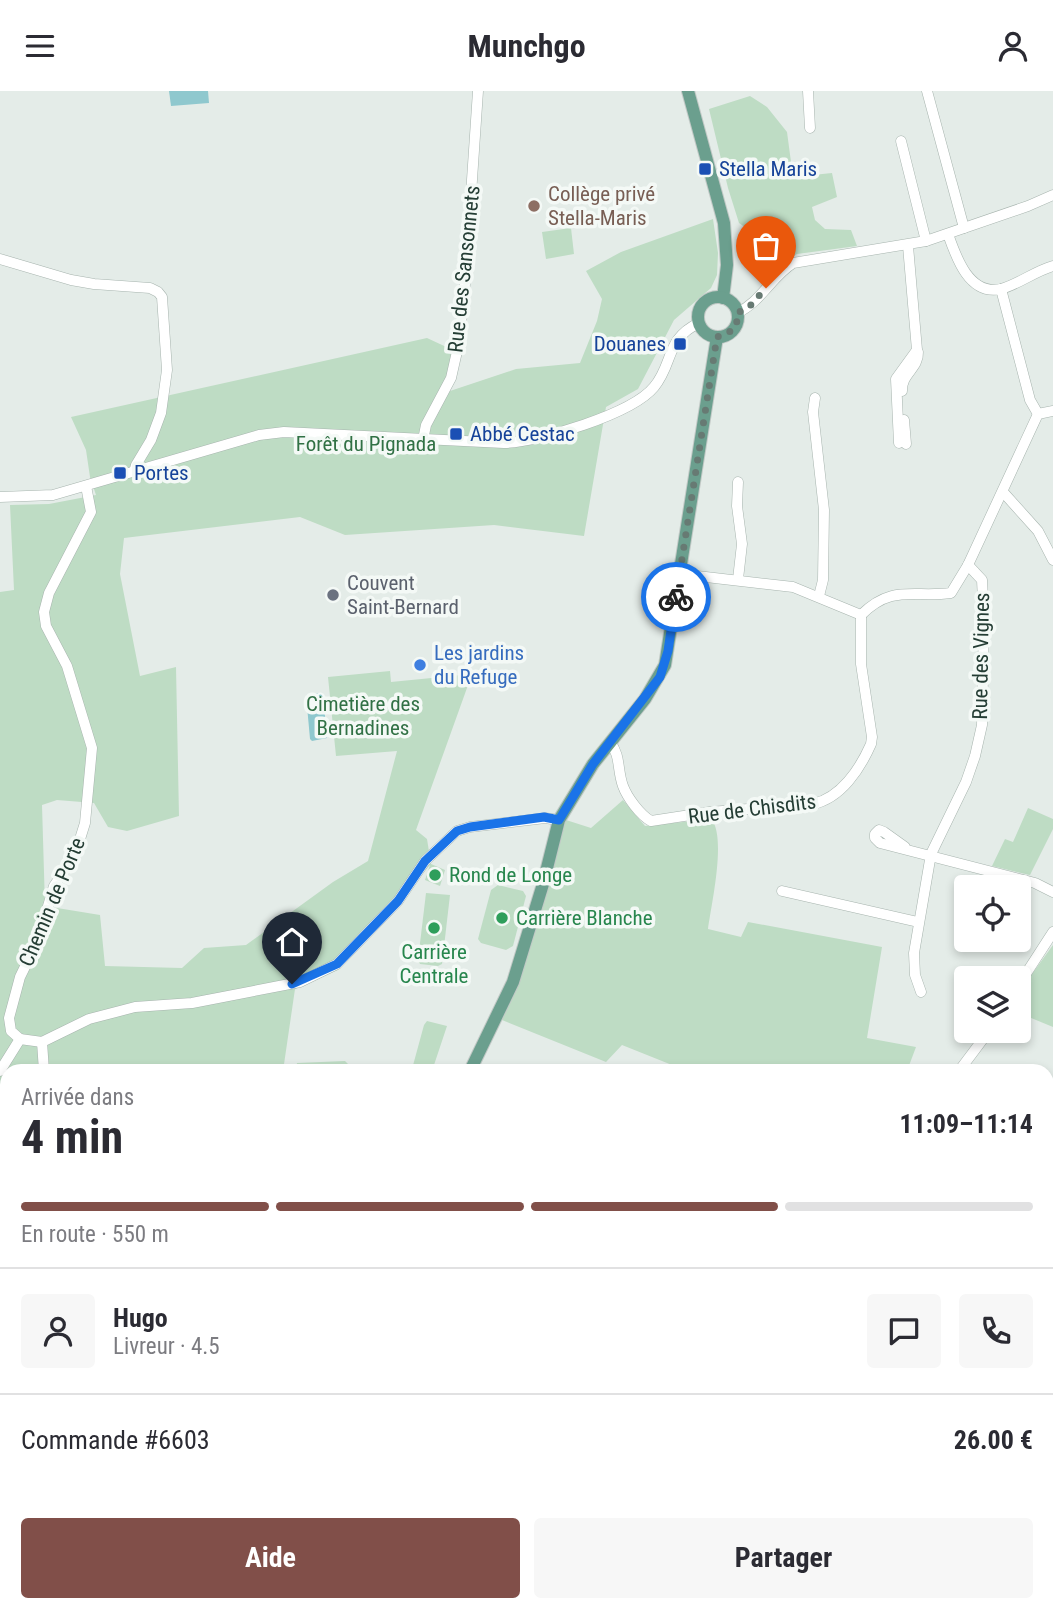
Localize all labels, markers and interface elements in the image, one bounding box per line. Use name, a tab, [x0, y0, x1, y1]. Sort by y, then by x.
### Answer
icon: menu	[21, 27, 59, 65]
text: Munchgo	[467, 27, 586, 65]
icon: person	[994, 27, 1032, 65]
place label: Stella Maris	[719, 157, 817, 181]
marker: Stella Maris	[697, 161, 713, 177]
place label: Collège privé Stella-Maris	[548, 182, 655, 230]
street label: Rue des Sansonnets	[443, 184, 485, 354]
marker: Collège privé Stella-Maris	[526, 198, 542, 214]
pin	[736, 216, 796, 288]
icon: bag	[747, 227, 785, 265]
place label: Douanes	[594, 332, 666, 356]
marker: Douanes	[672, 336, 688, 352]
place label: Abbé Cestac	[470, 422, 575, 446]
marker: Abbé Cestac	[448, 426, 464, 442]
park label: Forêt du Pignada	[296, 432, 436, 456]
place label: Portes	[134, 461, 189, 485]
marker: Portes	[112, 465, 128, 481]
courier	[641, 562, 711, 632]
place label: Couvent Saint-Bernard	[347, 571, 459, 619]
icon: bike	[657, 578, 695, 616]
marker: Couvent Saint-Bernard	[325, 587, 341, 603]
street label: Rue des Vignes	[968, 592, 994, 720]
place label: Les jardins du Refuge	[434, 641, 524, 689]
marker: Les jardins du Refuge	[412, 657, 428, 673]
park label: Cimetière des Bernadines	[306, 692, 420, 740]
street label: Rue de Chisdits	[687, 789, 817, 829]
street label: Chemin de Porte	[14, 834, 90, 970]
place label: Rond de Longe	[449, 863, 572, 887]
marker: Rond de Longe	[427, 867, 443, 883]
map controls	[954, 875, 1031, 1043]
button: locate	[954, 875, 1031, 952]
place label: Carrière Blanche	[516, 906, 653, 930]
marker: Carrière Blanche	[494, 910, 510, 926]
pin	[262, 912, 322, 984]
marker: Carrière Centrale	[426, 920, 442, 936]
icon: home	[273, 923, 311, 961]
place label: Carrière Centrale	[400, 940, 469, 988]
button: layers	[954, 966, 1031, 1043]
text: Arrivée dans	[21, 1084, 134, 1111]
text: 11:09–11:14	[899, 1109, 1033, 1139]
text: 4 min	[21, 1110, 123, 1164]
text: En route · 550 m	[21, 1221, 169, 1248]
button: person	[21, 1294, 95, 1368]
button: chat	[867, 1294, 941, 1368]
button: phone	[959, 1294, 1033, 1368]
text: Hugo	[113, 1303, 168, 1333]
text: Livreur · 4.5	[113, 1333, 220, 1360]
text: Commande #6603	[21, 1425, 210, 1455]
text: 26.00 €	[954, 1425, 1033, 1455]
button: Aide	[21, 1518, 520, 1598]
button: Partager	[534, 1518, 1033, 1598]

